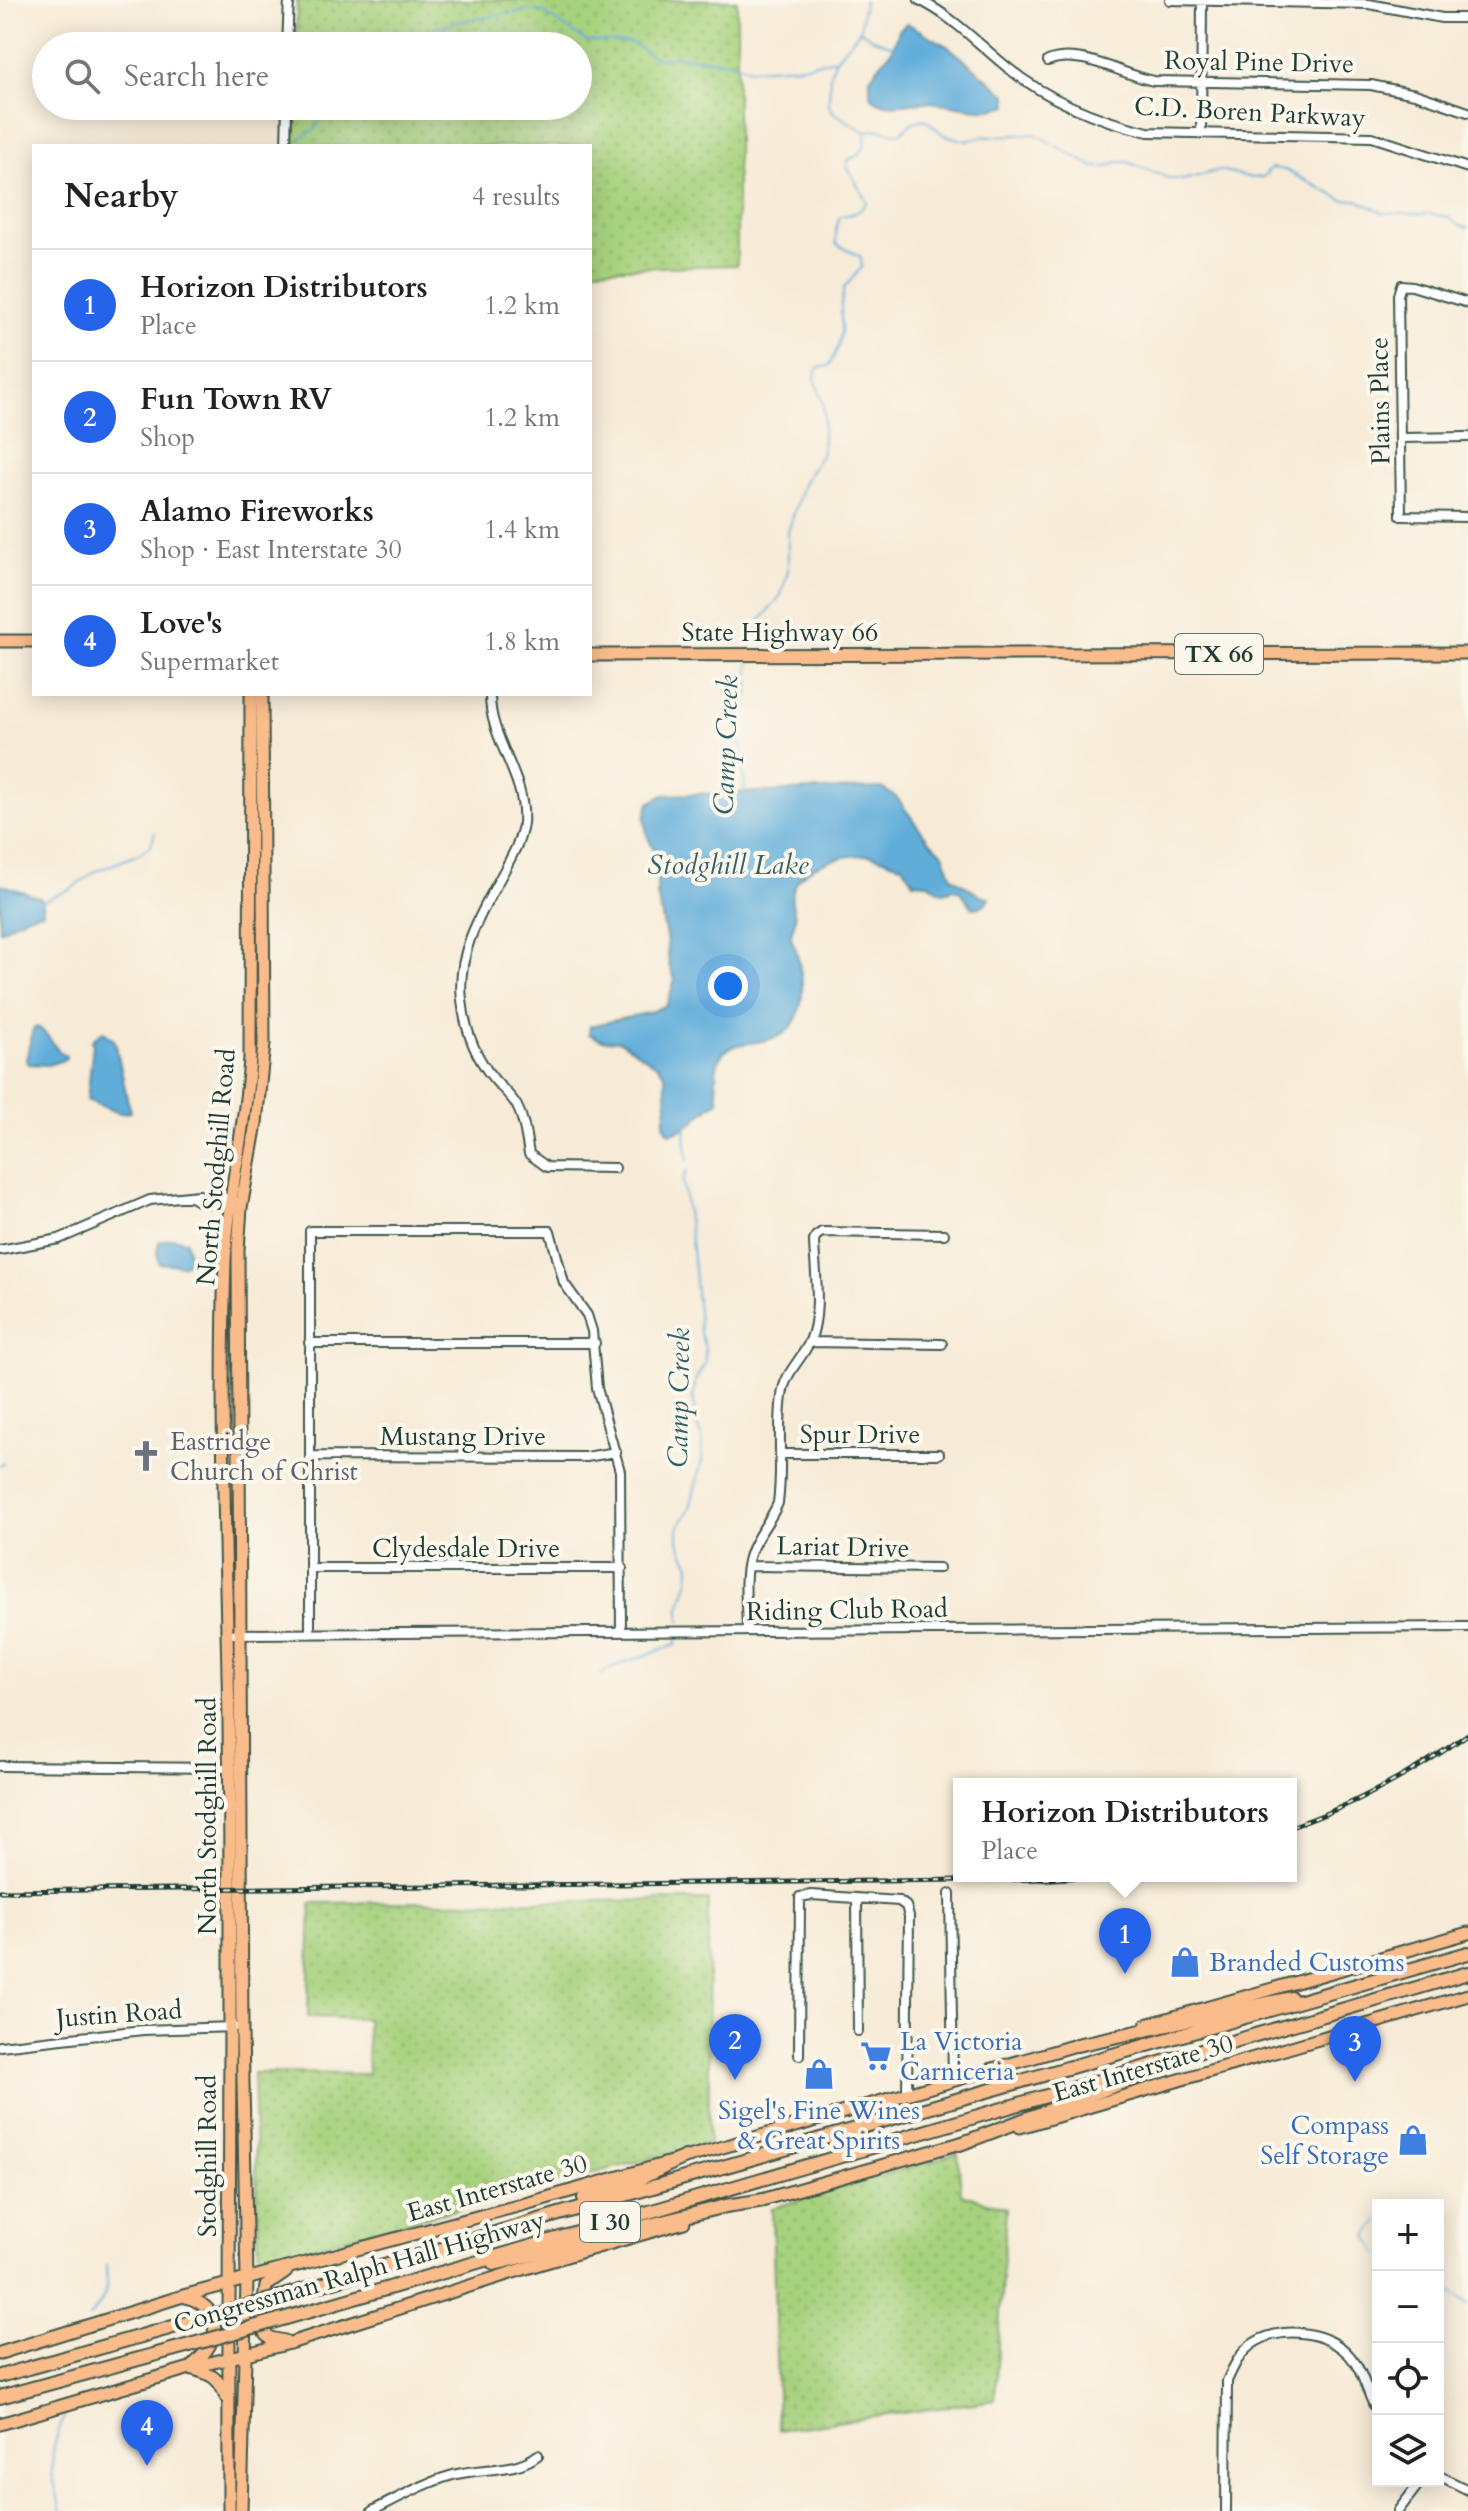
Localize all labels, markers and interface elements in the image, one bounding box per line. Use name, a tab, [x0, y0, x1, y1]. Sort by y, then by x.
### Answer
search box	[32, 32, 592, 120]
street label: Royal Pine Drive	[1164, 43, 1354, 81]
icon: search	[60, 54, 104, 98]
text: Search here	[124, 56, 269, 97]
street label: C.D. Boren Parkway	[1133, 88, 1367, 136]
text: Nearby	[64, 173, 179, 219]
text: 4 results	[472, 179, 560, 214]
text: Horizon Distributors	[140, 267, 428, 308]
text: 1	[83, 288, 97, 323]
text: 1.2 km	[484, 288, 560, 323]
text: Place	[140, 308, 197, 343]
street label: Plains Place	[1361, 337, 1399, 465]
text: Fun Town RV	[140, 379, 332, 420]
text: 2	[83, 400, 97, 435]
text: 1.2 km	[484, 400, 560, 435]
text: Shop	[140, 420, 195, 455]
text: Alamo Fireworks	[140, 491, 374, 532]
text: 3	[83, 512, 97, 547]
text: 1.4 km	[484, 512, 560, 547]
text: Shop · East Interstate 30	[140, 532, 402, 567]
text: Love's	[140, 603, 222, 644]
street label: State Highway 66	[682, 615, 878, 650]
text: 4	[83, 624, 97, 659]
text: 1.8 km	[484, 624, 560, 659]
road number: TX 66	[1175, 634, 1263, 674]
text: Supermarket	[140, 644, 279, 679]
water label: Camp Creek	[705, 674, 747, 816]
water label: Stodghill Lake	[647, 846, 809, 884]
your location	[708, 966, 748, 1006]
street label: North Stodghill Road	[188, 1047, 244, 1287]
water label: Camp Creek	[659, 1328, 699, 1468]
street label: Spur Drive	[800, 1417, 920, 1452]
street label: Mustang Drive	[380, 1419, 546, 1454]
place label: Eastridge Church of Christ	[170, 1424, 358, 1489]
church icon: Eastridge Church of Christ	[129, 1439, 163, 1473]
street label: Lariat Drive	[776, 1528, 910, 1566]
street label: Clydesdale Drive	[372, 1531, 560, 1566]
street label: Riding Club Road	[746, 1591, 948, 1629]
street label: North Stodghill Road	[190, 1697, 225, 1935]
popup	[953, 1778, 1297, 1882]
text: Horizon Distributors	[981, 1792, 1269, 1833]
text: Place	[981, 1833, 1038, 1868]
pin: 1	[1099, 1908, 1151, 1974]
shop icon: Branded Customs	[1168, 1945, 1202, 1979]
place label: Branded Customs	[1209, 1945, 1404, 1980]
street label: Justin Road	[51, 1992, 183, 2036]
pin: 2	[709, 2014, 761, 2080]
pin: 3	[1329, 2016, 1381, 2082]
place label: La Victoria Carniceria	[900, 2024, 1023, 2089]
street label: East Interstate 30	[1049, 2026, 1237, 2110]
supermarket icon: La Victoria Carniceria	[859, 2039, 893, 2073]
shop icon: Sigel's Fine Wines & Great Spirits	[802, 2057, 836, 2091]
street label: Stodghill Road	[190, 2075, 225, 2237]
place label: Sigel's Fine Wines & Great Spirits	[718, 2093, 920, 2158]
place label: Compass Self Storage	[1260, 2108, 1389, 2173]
shop icon: Compass Self Storage	[1396, 2123, 1430, 2157]
street label: East Interstate 30	[403, 2146, 591, 2230]
map controls	[1372, 2199, 1444, 2487]
button: +	[1372, 2199, 1444, 2271]
street label: Congressman Ralph Hall Highway	[169, 2202, 549, 2342]
road number: I 30	[580, 2202, 640, 2242]
button: −	[1372, 2271, 1444, 2343]
button: locate	[1372, 2343, 1444, 2415]
pin: 4	[121, 2400, 173, 2466]
button: layers	[1372, 2415, 1444, 2487]

